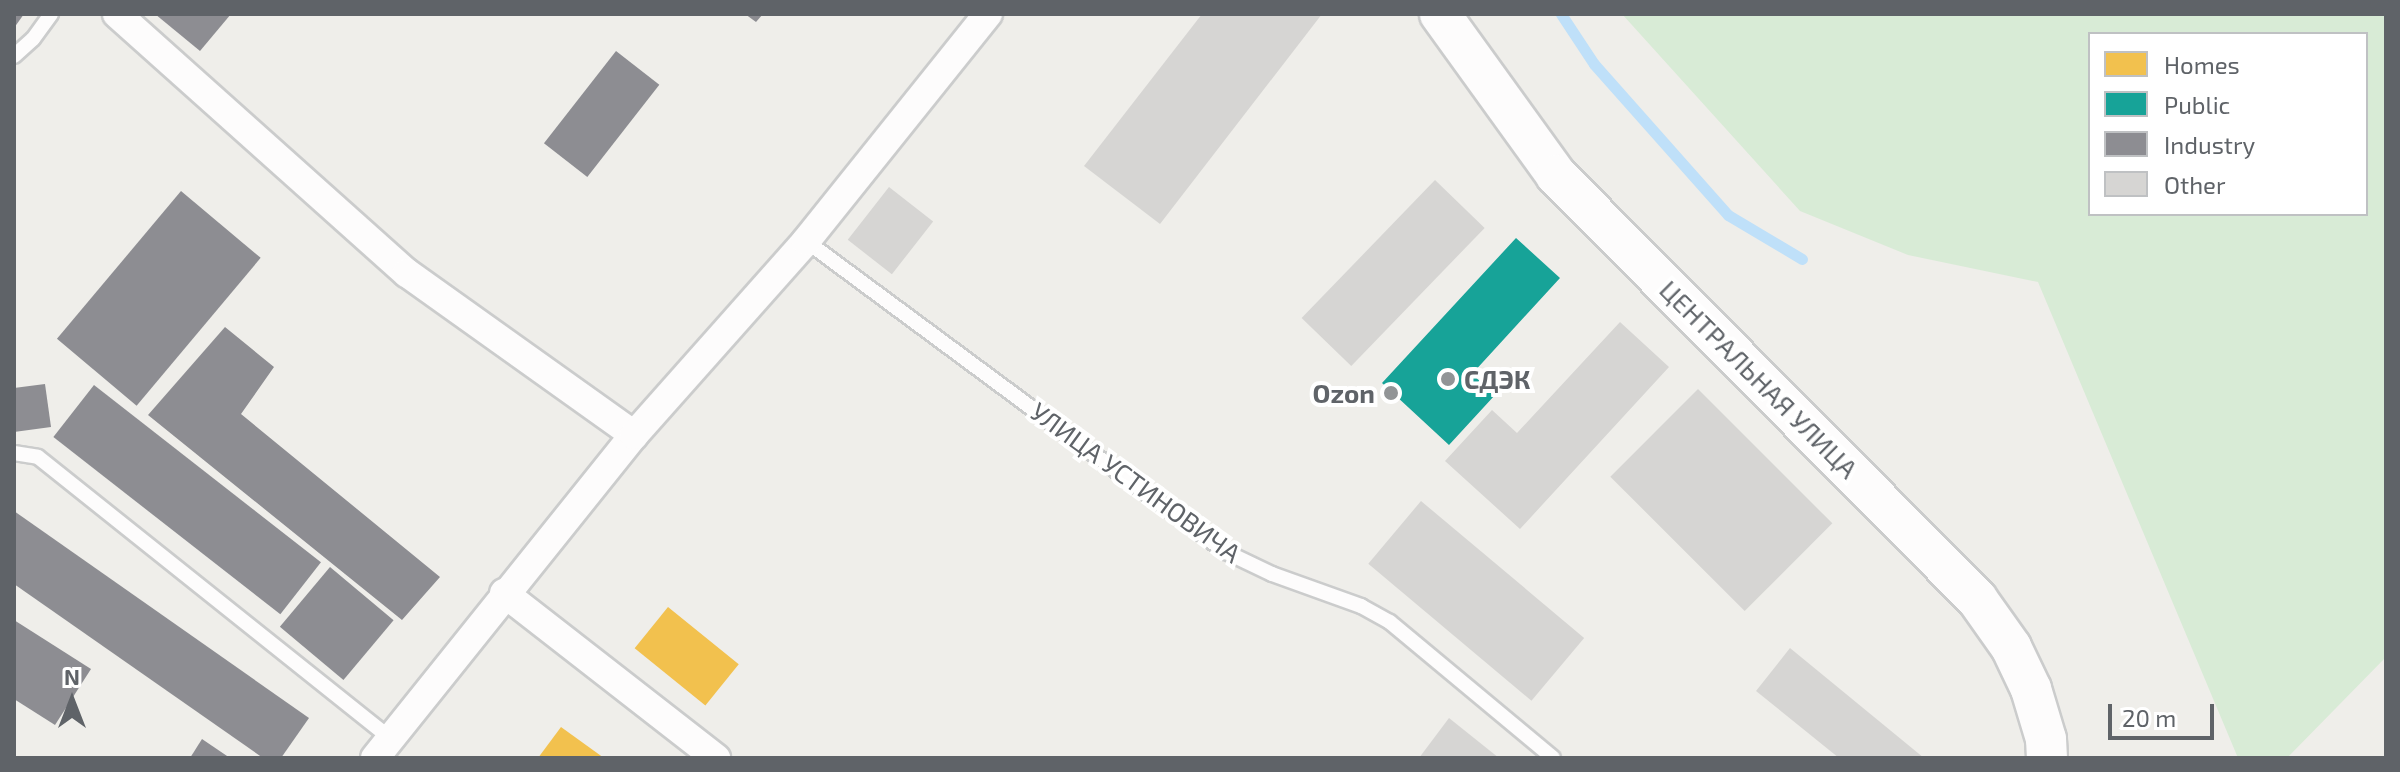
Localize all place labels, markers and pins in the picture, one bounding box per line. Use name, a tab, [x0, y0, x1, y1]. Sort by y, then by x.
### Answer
place label: СДЭК	[1464, 363, 1531, 395]
marker: СДЭК	[1439, 370, 1457, 388]
place label: Ozon	[1313, 377, 1375, 409]
marker: Ozon	[1382, 384, 1400, 402]

